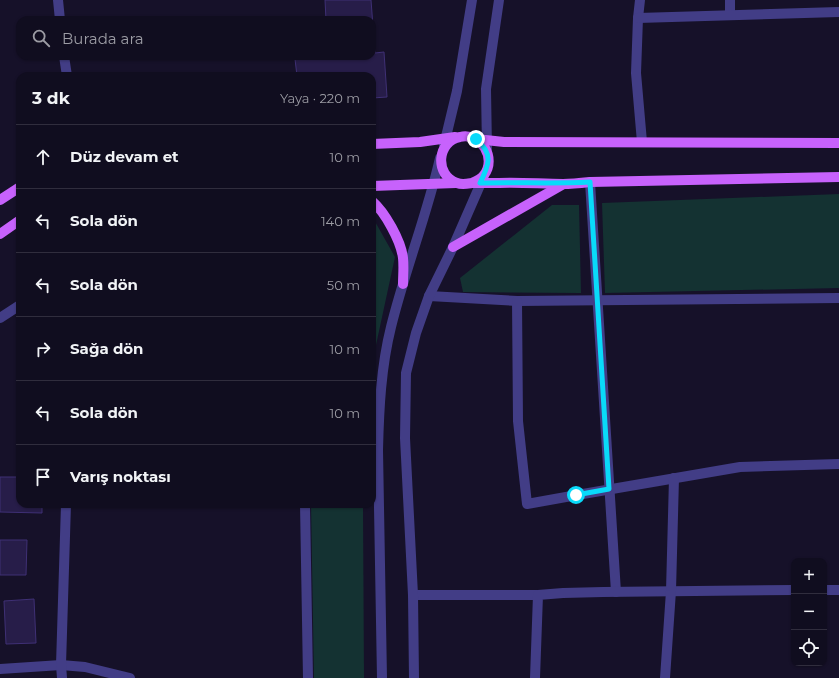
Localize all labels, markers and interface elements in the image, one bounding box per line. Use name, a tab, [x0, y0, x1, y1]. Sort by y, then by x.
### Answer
search box	[16, 16, 376, 60]
icon: search	[30, 27, 52, 49]
text: Burada ara	[62, 29, 144, 48]
text: 3 dk	[32, 88, 70, 108]
text: Yaya · 220 m	[280, 90, 360, 106]
route end	[467, 130, 485, 148]
icon: ahead	[32, 146, 54, 168]
text: Düz devam et	[70, 147, 179, 166]
text: 10 m	[330, 149, 360, 165]
icon: left	[32, 210, 54, 232]
text: Sola dön	[70, 211, 138, 230]
text: 140 m	[321, 213, 360, 229]
icon: left	[32, 274, 54, 296]
text: Sola dön	[70, 275, 138, 294]
text: 50 m	[327, 277, 360, 293]
icon: right	[32, 338, 54, 360]
text: Sağa dön	[70, 339, 143, 358]
text: 10 m	[330, 341, 360, 357]
icon: left	[32, 402, 54, 424]
text: Sola dön	[70, 403, 138, 422]
text: 10 m	[330, 405, 360, 421]
icon: arrive	[32, 466, 54, 488]
text: Varış noktası	[70, 467, 171, 486]
route start	[567, 486, 585, 504]
map controls	[791, 558, 827, 666]
button: +	[791, 558, 827, 594]
button: −	[791, 594, 827, 630]
button: locate	[791, 630, 827, 666]

